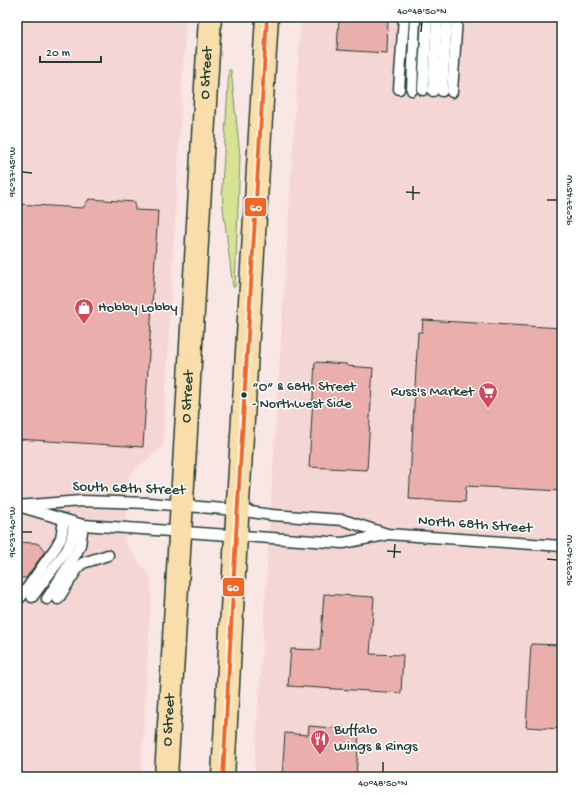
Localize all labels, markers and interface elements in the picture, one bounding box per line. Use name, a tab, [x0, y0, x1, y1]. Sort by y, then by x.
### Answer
text: 40°48'50"N	[397, 6, 447, 18]
scale bar	[40, 38, 101, 64]
street label: O Street	[196, 45, 217, 100]
text: 20 m	[46, 47, 71, 61]
text: 96°37'45"W	[7, 146, 19, 198]
text: 96°37'45"W	[564, 174, 576, 226]
line badge: 60	[244, 197, 267, 217]
text: 60	[250, 203, 263, 215]
shop icon: Hobby Lobby	[73, 297, 95, 325]
place label: Hobby Lobby	[98, 299, 178, 317]
street label: O Street	[178, 368, 199, 423]
place label: “O” & 68th Street - Northwest Side	[252, 379, 357, 413]
supermarket icon: Russ's Market	[477, 381, 499, 409]
place label: Russ's Market	[391, 383, 476, 401]
marker: “O” & 68th Street - Northwest Side	[239, 390, 249, 400]
street label: South 68th Street	[72, 478, 188, 500]
text: 96°37'40"W	[7, 506, 19, 558]
street label: North 68th Street	[417, 512, 534, 538]
text: 96°37'40"W	[564, 534, 576, 586]
line badge: 60	[222, 577, 245, 597]
text: 60	[227, 583, 240, 595]
street label: O Street	[159, 691, 180, 747]
place label: Buffalo Wings & Rings	[333, 721, 418, 756]
restaurant icon: Buffalo Wings & Rings	[309, 728, 331, 756]
text: 40°48'50"N	[358, 778, 408, 790]

